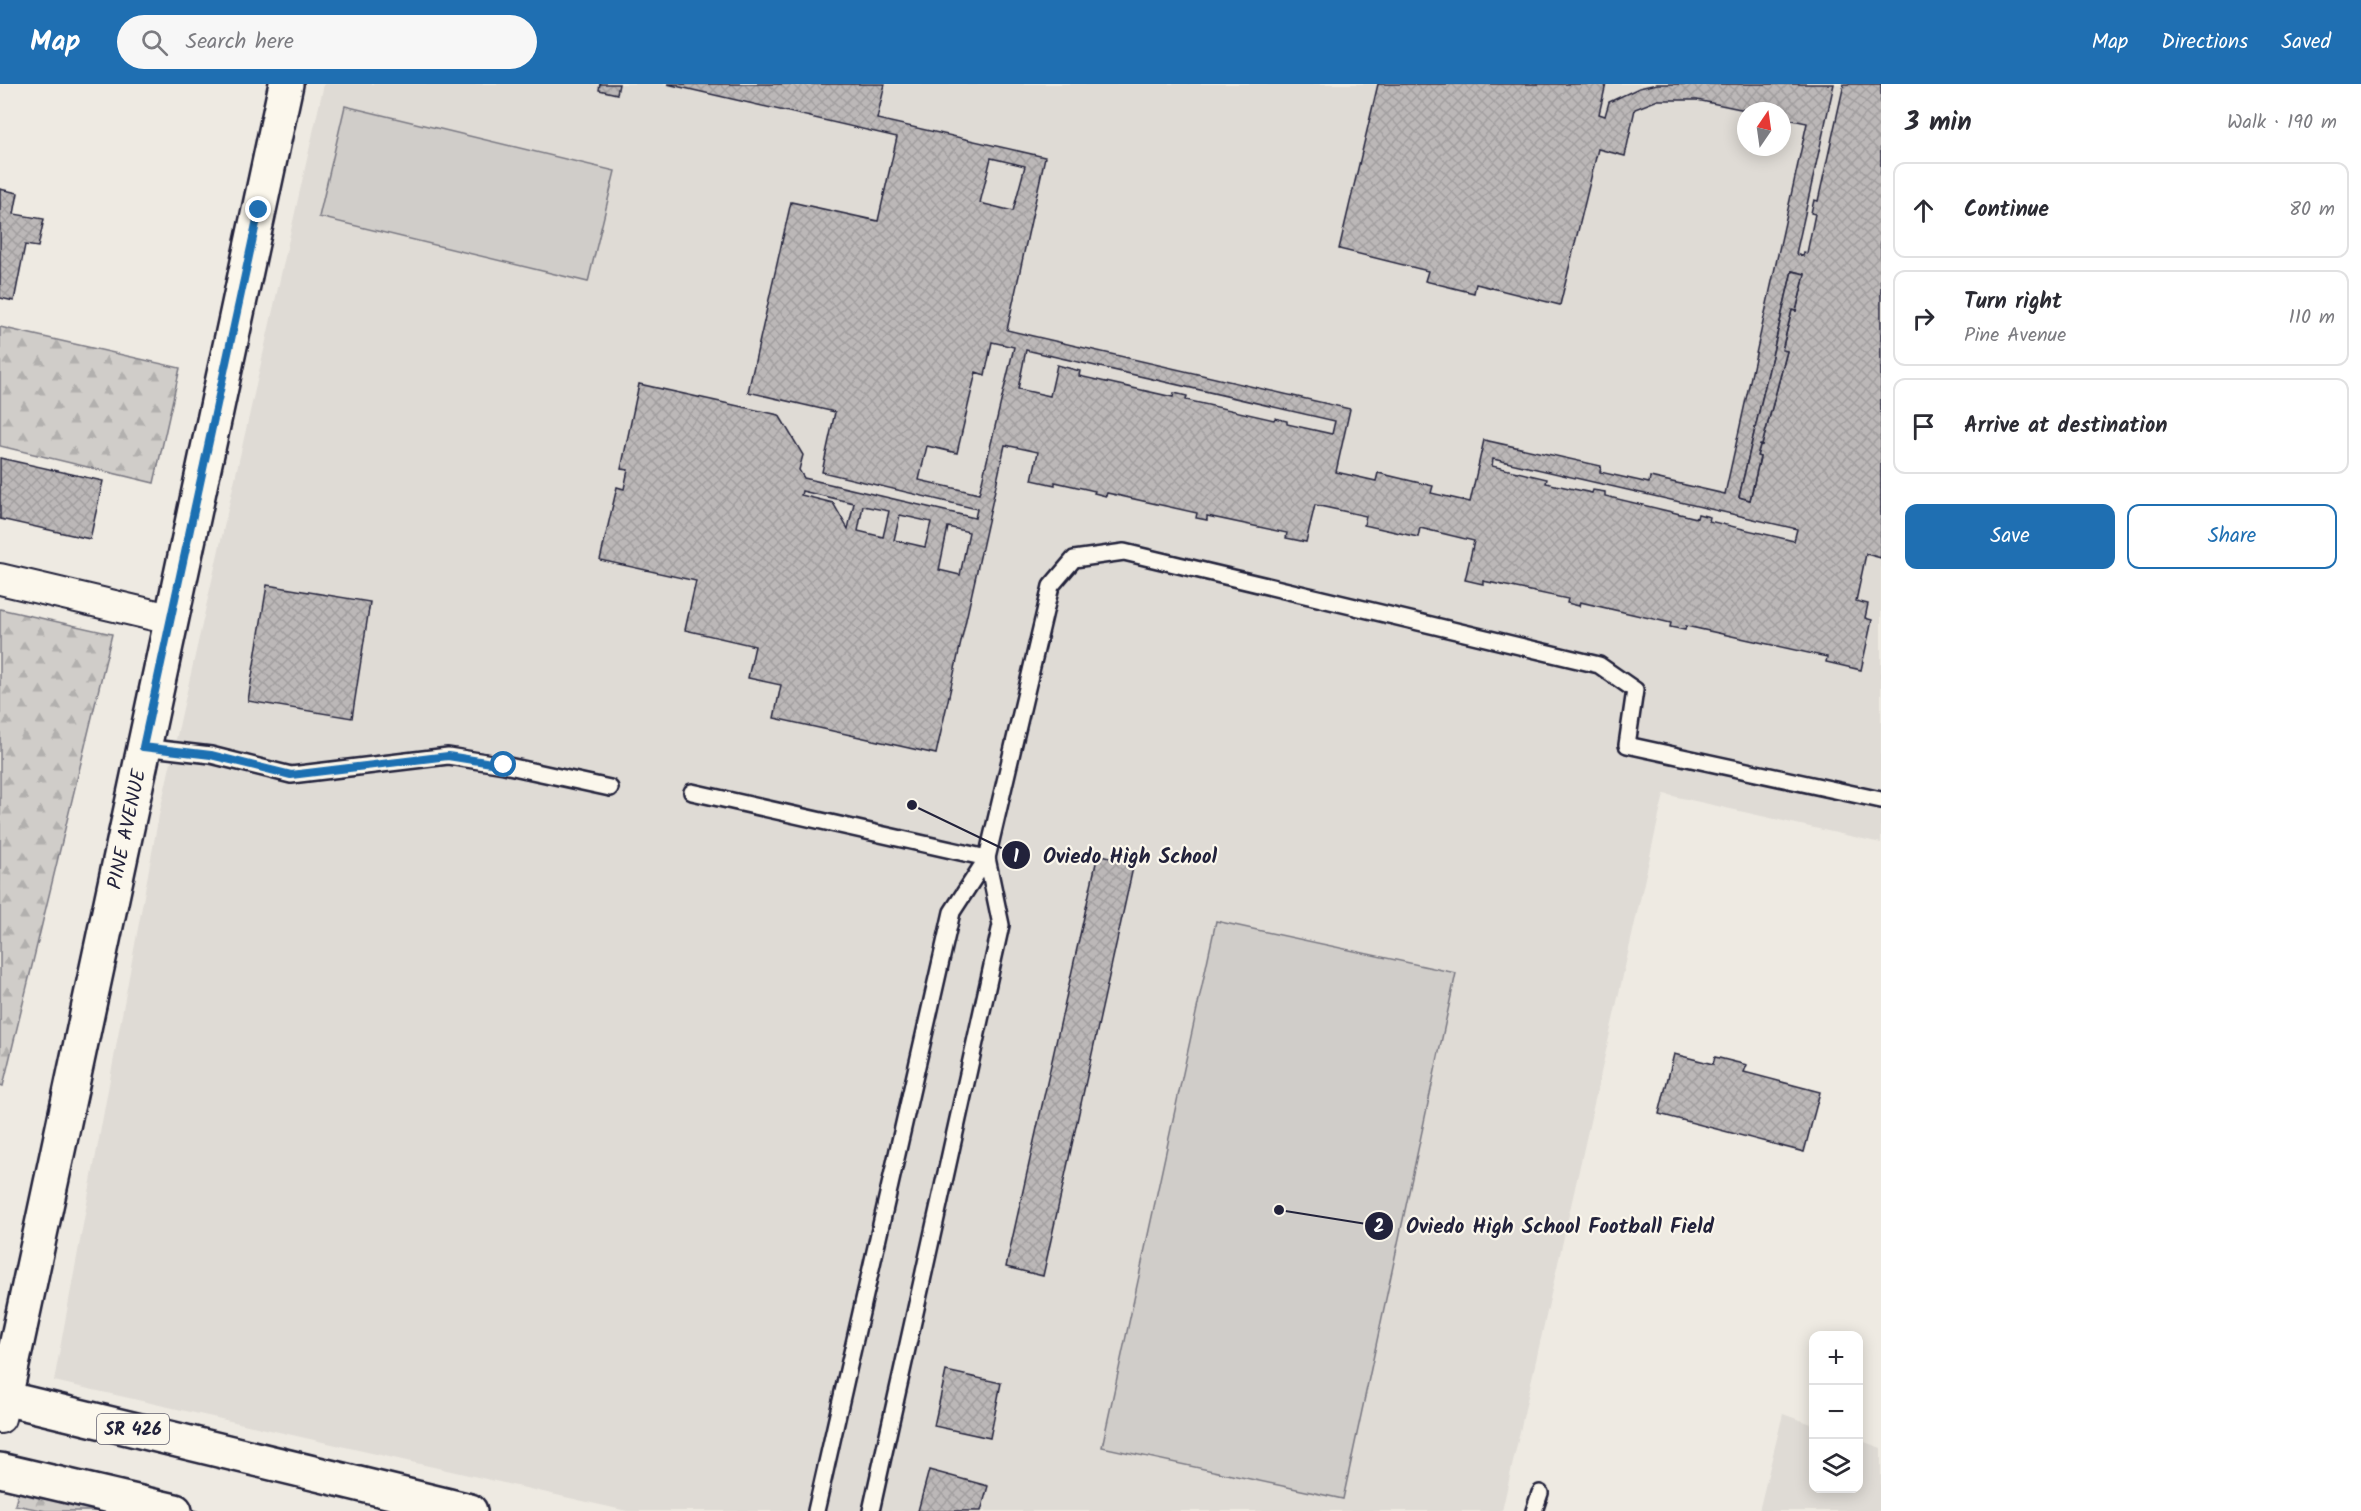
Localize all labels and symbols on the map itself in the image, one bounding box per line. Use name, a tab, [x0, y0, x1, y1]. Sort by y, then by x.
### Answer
north arrow	[1737, 102, 1791, 156]
route end	[245, 196, 271, 222]
route start	[490, 751, 516, 777]
street label: PINE AVENUE	[100, 765, 157, 892]
callout: Oviedo High School	[1001, 836, 1229, 875]
text: Oviedo High School	[1043, 841, 1217, 874]
text: 1	[1013, 843, 1019, 872]
callout: Oviedo High School Football Field	[1364, 1206, 1726, 1245]
text: Oviedo High School Football Field	[1406, 1211, 1715, 1244]
text: 2	[1374, 1213, 1384, 1242]
road number: SR 426	[97, 1414, 169, 1444]

